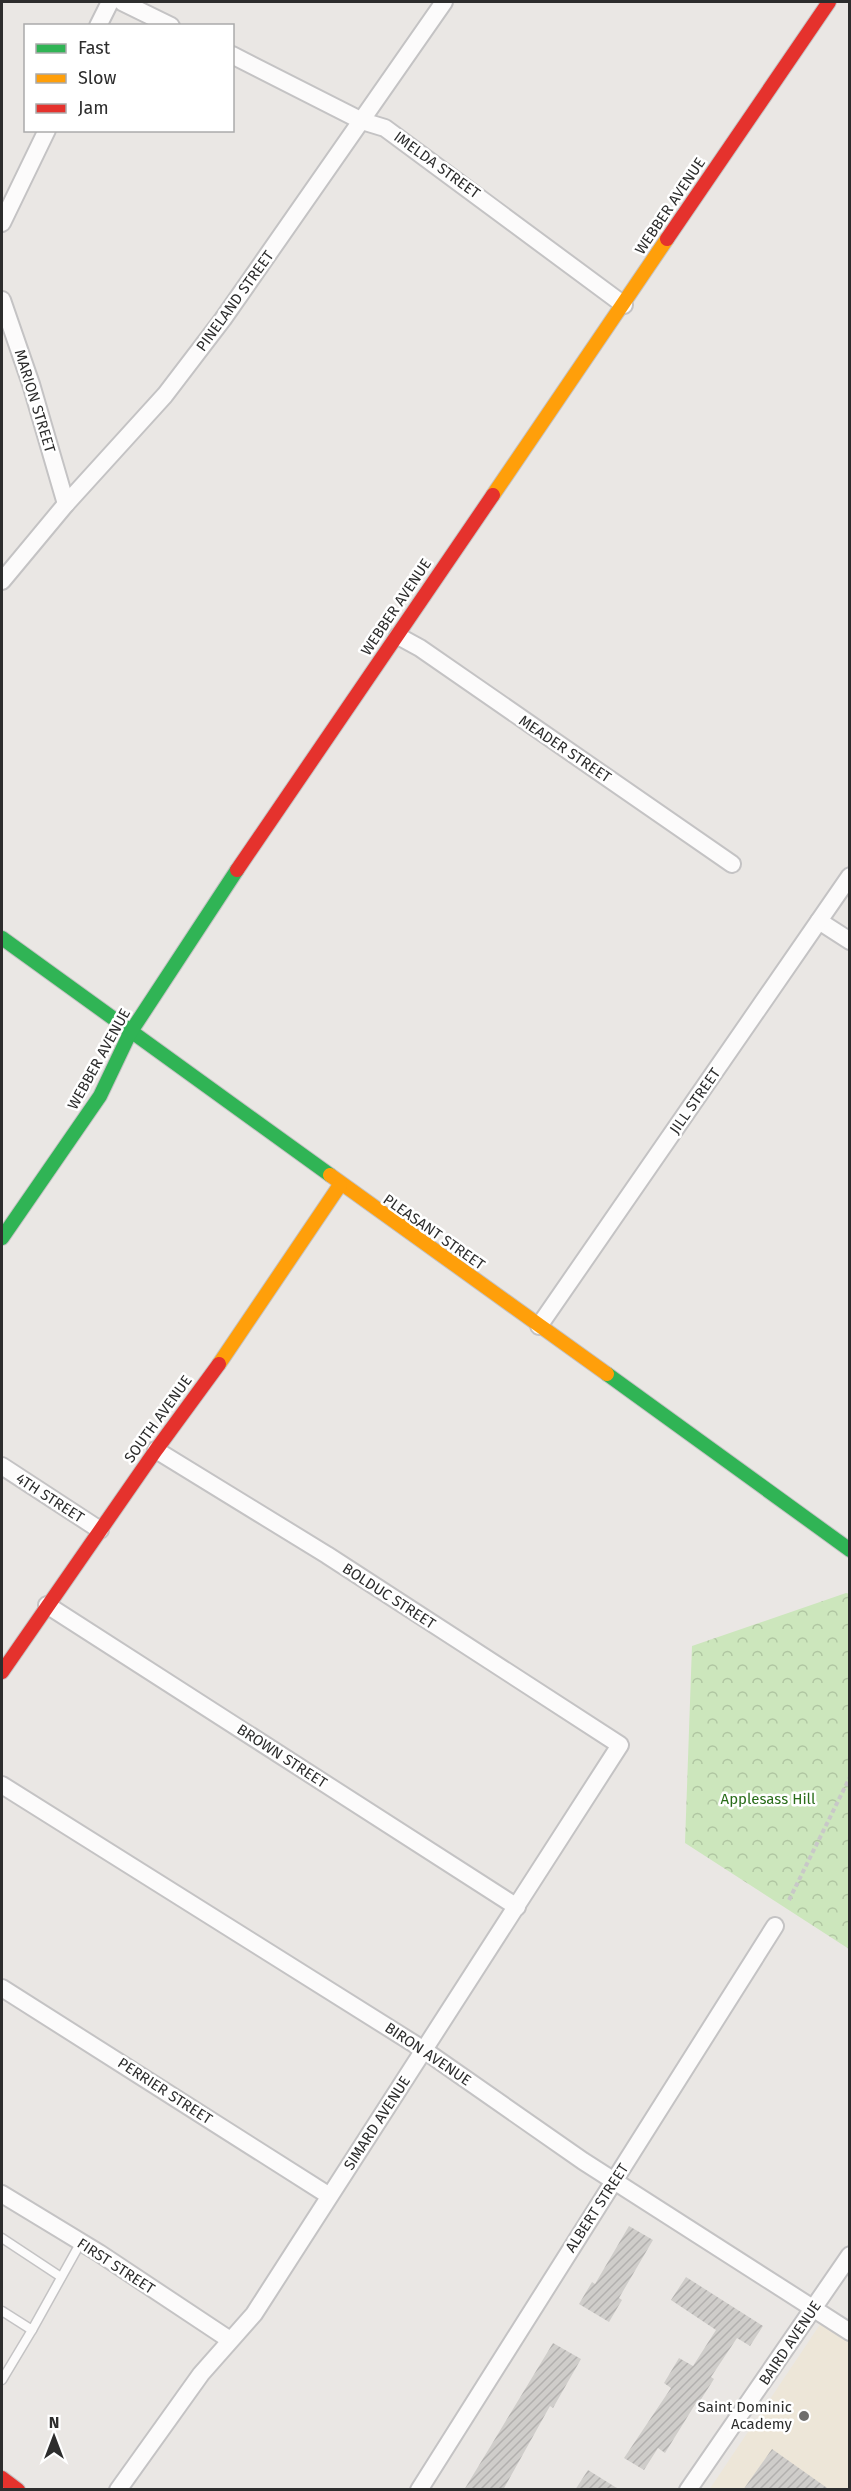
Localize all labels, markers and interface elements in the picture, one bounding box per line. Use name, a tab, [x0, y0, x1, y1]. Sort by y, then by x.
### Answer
legend	[24, 24, 234, 132]
text: Fast	[78, 37, 111, 59]
text: Slow	[78, 67, 117, 89]
text: Jam	[78, 97, 109, 119]
street label: IMELDA STREET	[390, 128, 484, 202]
street label: WEBBER AVENUE	[631, 154, 709, 258]
street label: PINELAND STREET	[192, 247, 278, 355]
street label: MARION STREET	[11, 347, 59, 455]
street label: WEBBER AVENUE	[357, 555, 435, 659]
street label: MEADER STREET	[515, 711, 615, 787]
street label: WEBBER AVENUE	[64, 1005, 134, 1113]
street label: JILL STREET	[666, 1064, 724, 1137]
street label: PLEASANT STREET	[380, 1190, 488, 1274]
street label: SOUTH AVENUE	[120, 1372, 196, 1466]
street label: 4TH STREET	[13, 1469, 88, 1527]
street label: BOLDUC STREET	[339, 1559, 439, 1633]
street label: BROWN STREET	[234, 1720, 331, 1792]
park label: Applesass Hill	[721, 1790, 816, 1808]
street label: BIRON AVENUE	[381, 2019, 475, 2089]
street label: PERRIER STREET	[114, 2054, 216, 2128]
street label: SIMARD AVENUE	[340, 2073, 414, 2173]
street label: ALBERT STREET	[562, 2160, 633, 2256]
street label: FIRST STREET	[74, 2234, 158, 2298]
street label: BAIRD AVENUE	[755, 2297, 825, 2389]
place label: Saint Dominic Academy	[698, 2398, 793, 2433]
north arrow	[24, 2407, 84, 2467]
marker: Saint Dominic Academy	[797, 2409, 811, 2423]
text: N	[49, 2413, 59, 2432]

